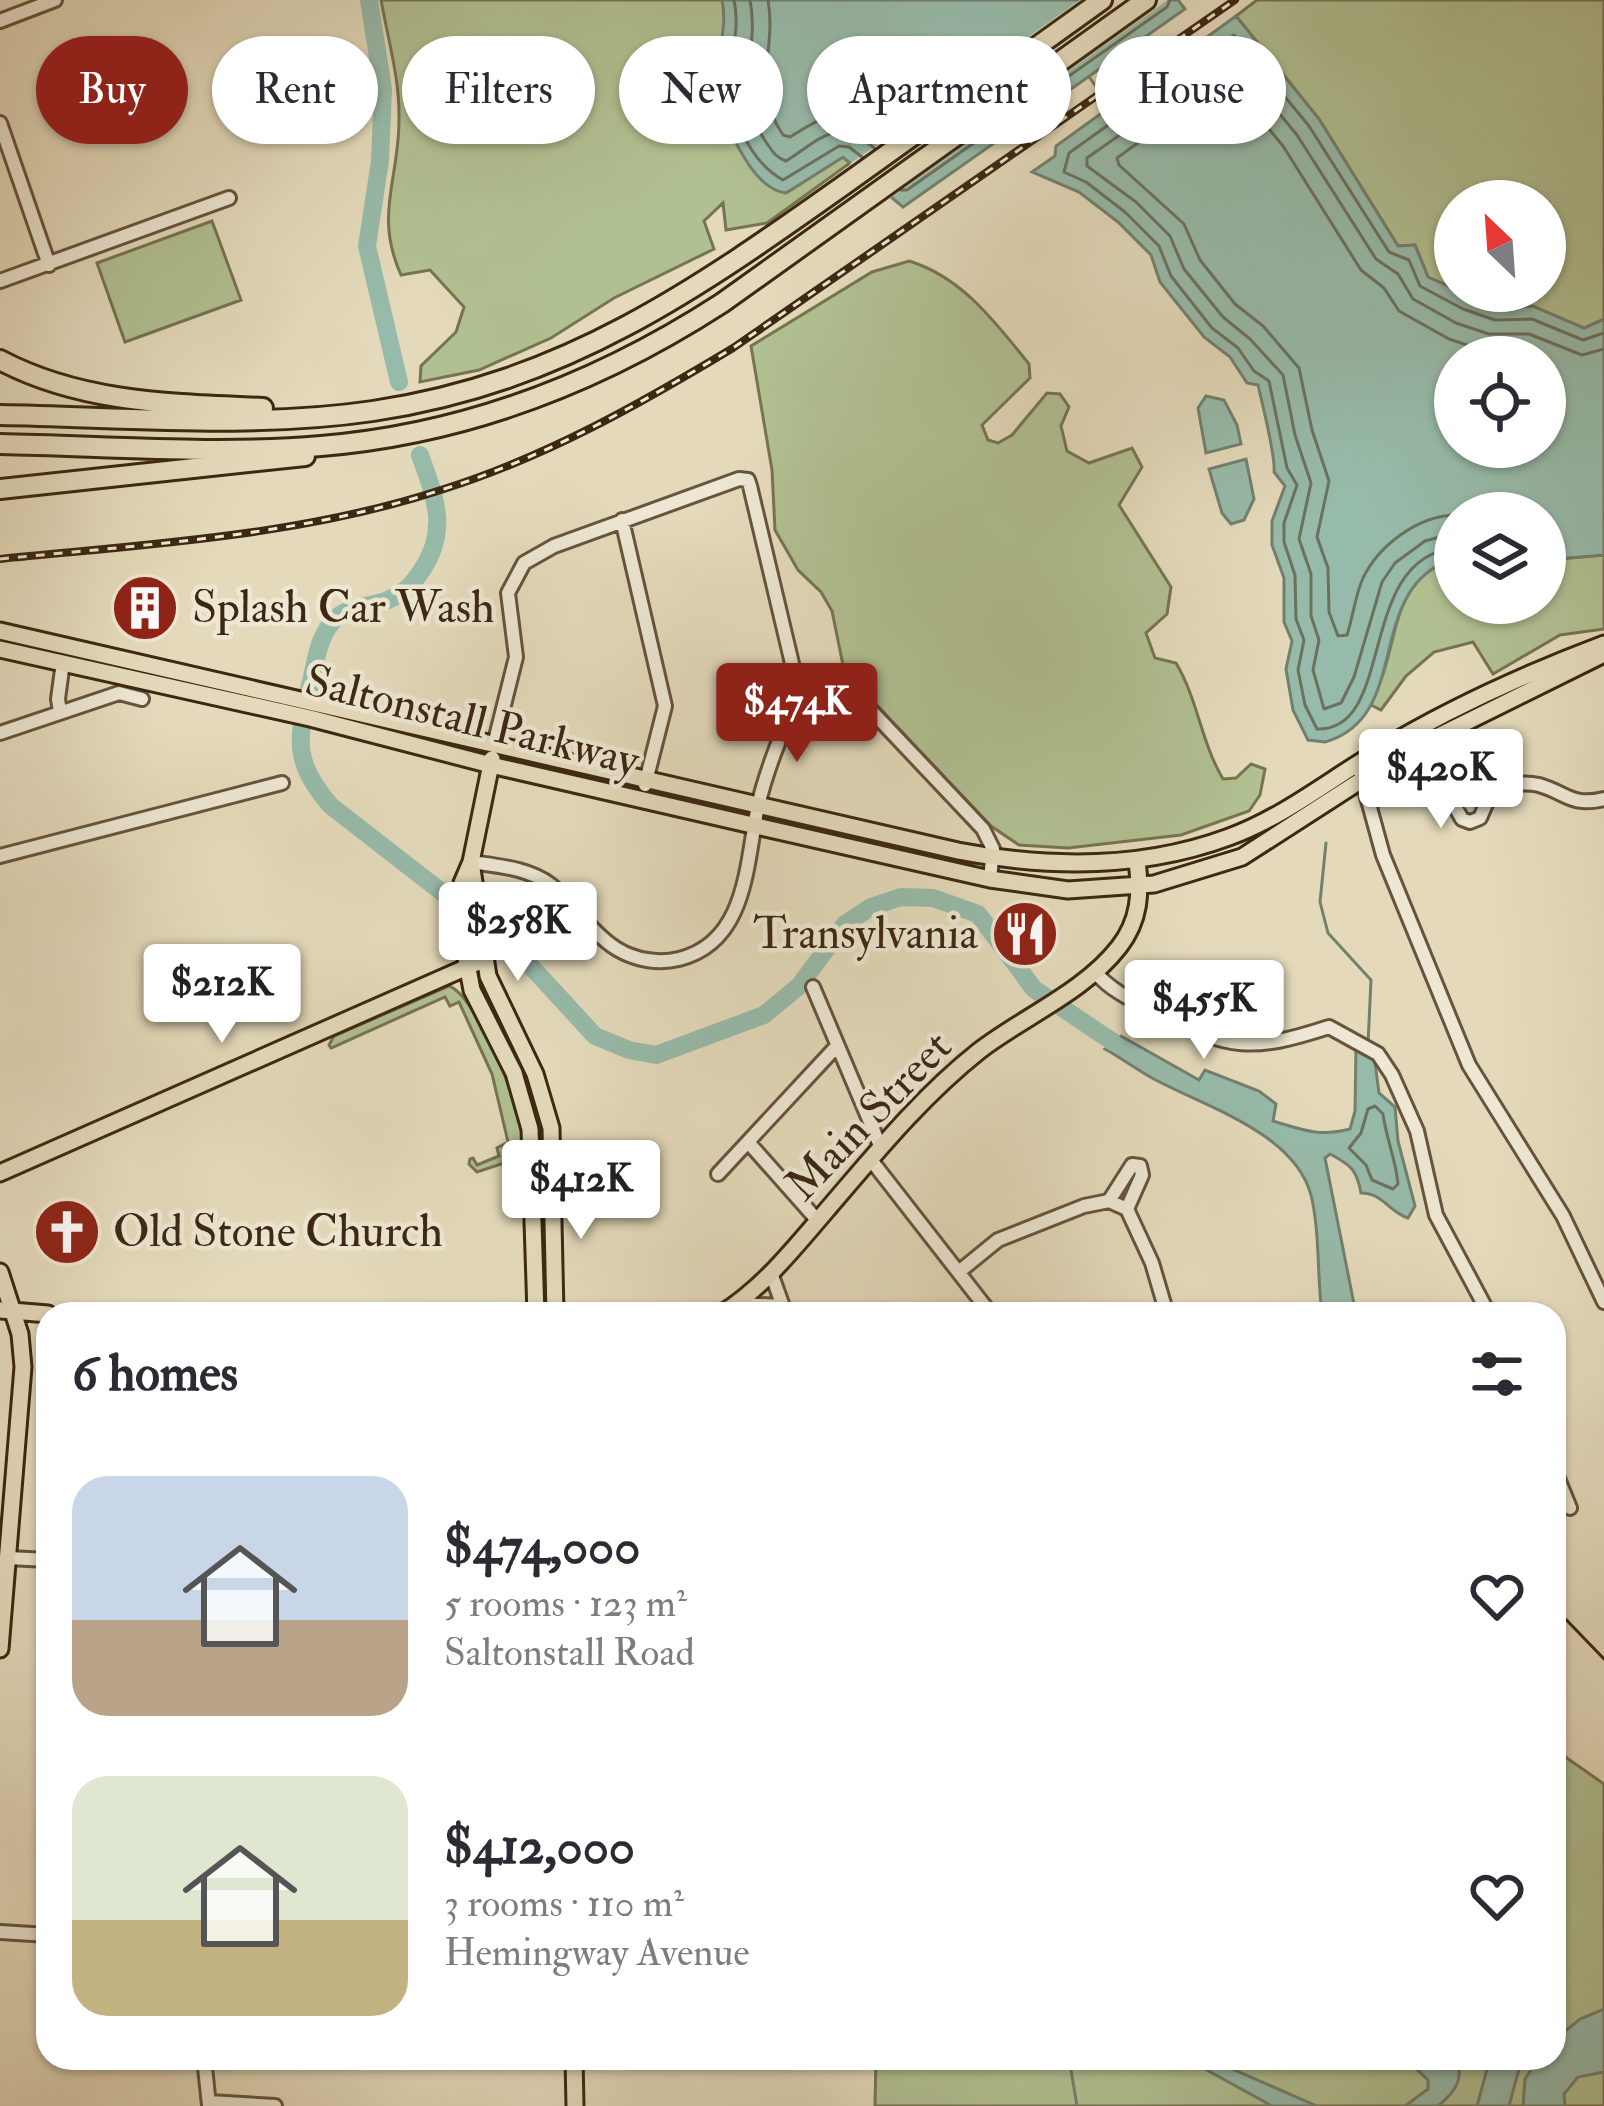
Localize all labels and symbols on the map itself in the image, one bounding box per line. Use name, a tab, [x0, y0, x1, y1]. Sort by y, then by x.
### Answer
north arrow	[1434, 180, 1566, 312]
building icon: Splash Car Wash	[110, 573, 180, 643]
place label: Splash Car Wash	[192, 580, 495, 636]
street label: Saltonstall Parkway	[299, 652, 646, 790]
pin: $474K	[713, 663, 881, 765]
pin: $420K	[1357, 729, 1525, 831]
pin: $258K	[434, 882, 602, 984]
restaurant icon: Transylvania	[990, 899, 1060, 969]
place label: Transylvania	[753, 906, 978, 962]
pin: $212K	[138, 944, 306, 1046]
pin: $455K	[1120, 960, 1288, 1062]
street label: Main Street	[774, 1019, 964, 1213]
pin: $412K	[497, 1140, 665, 1242]
church icon: Old Stone Church	[32, 1197, 102, 1267]
place label: Old Stone Church	[113, 1204, 443, 1260]

